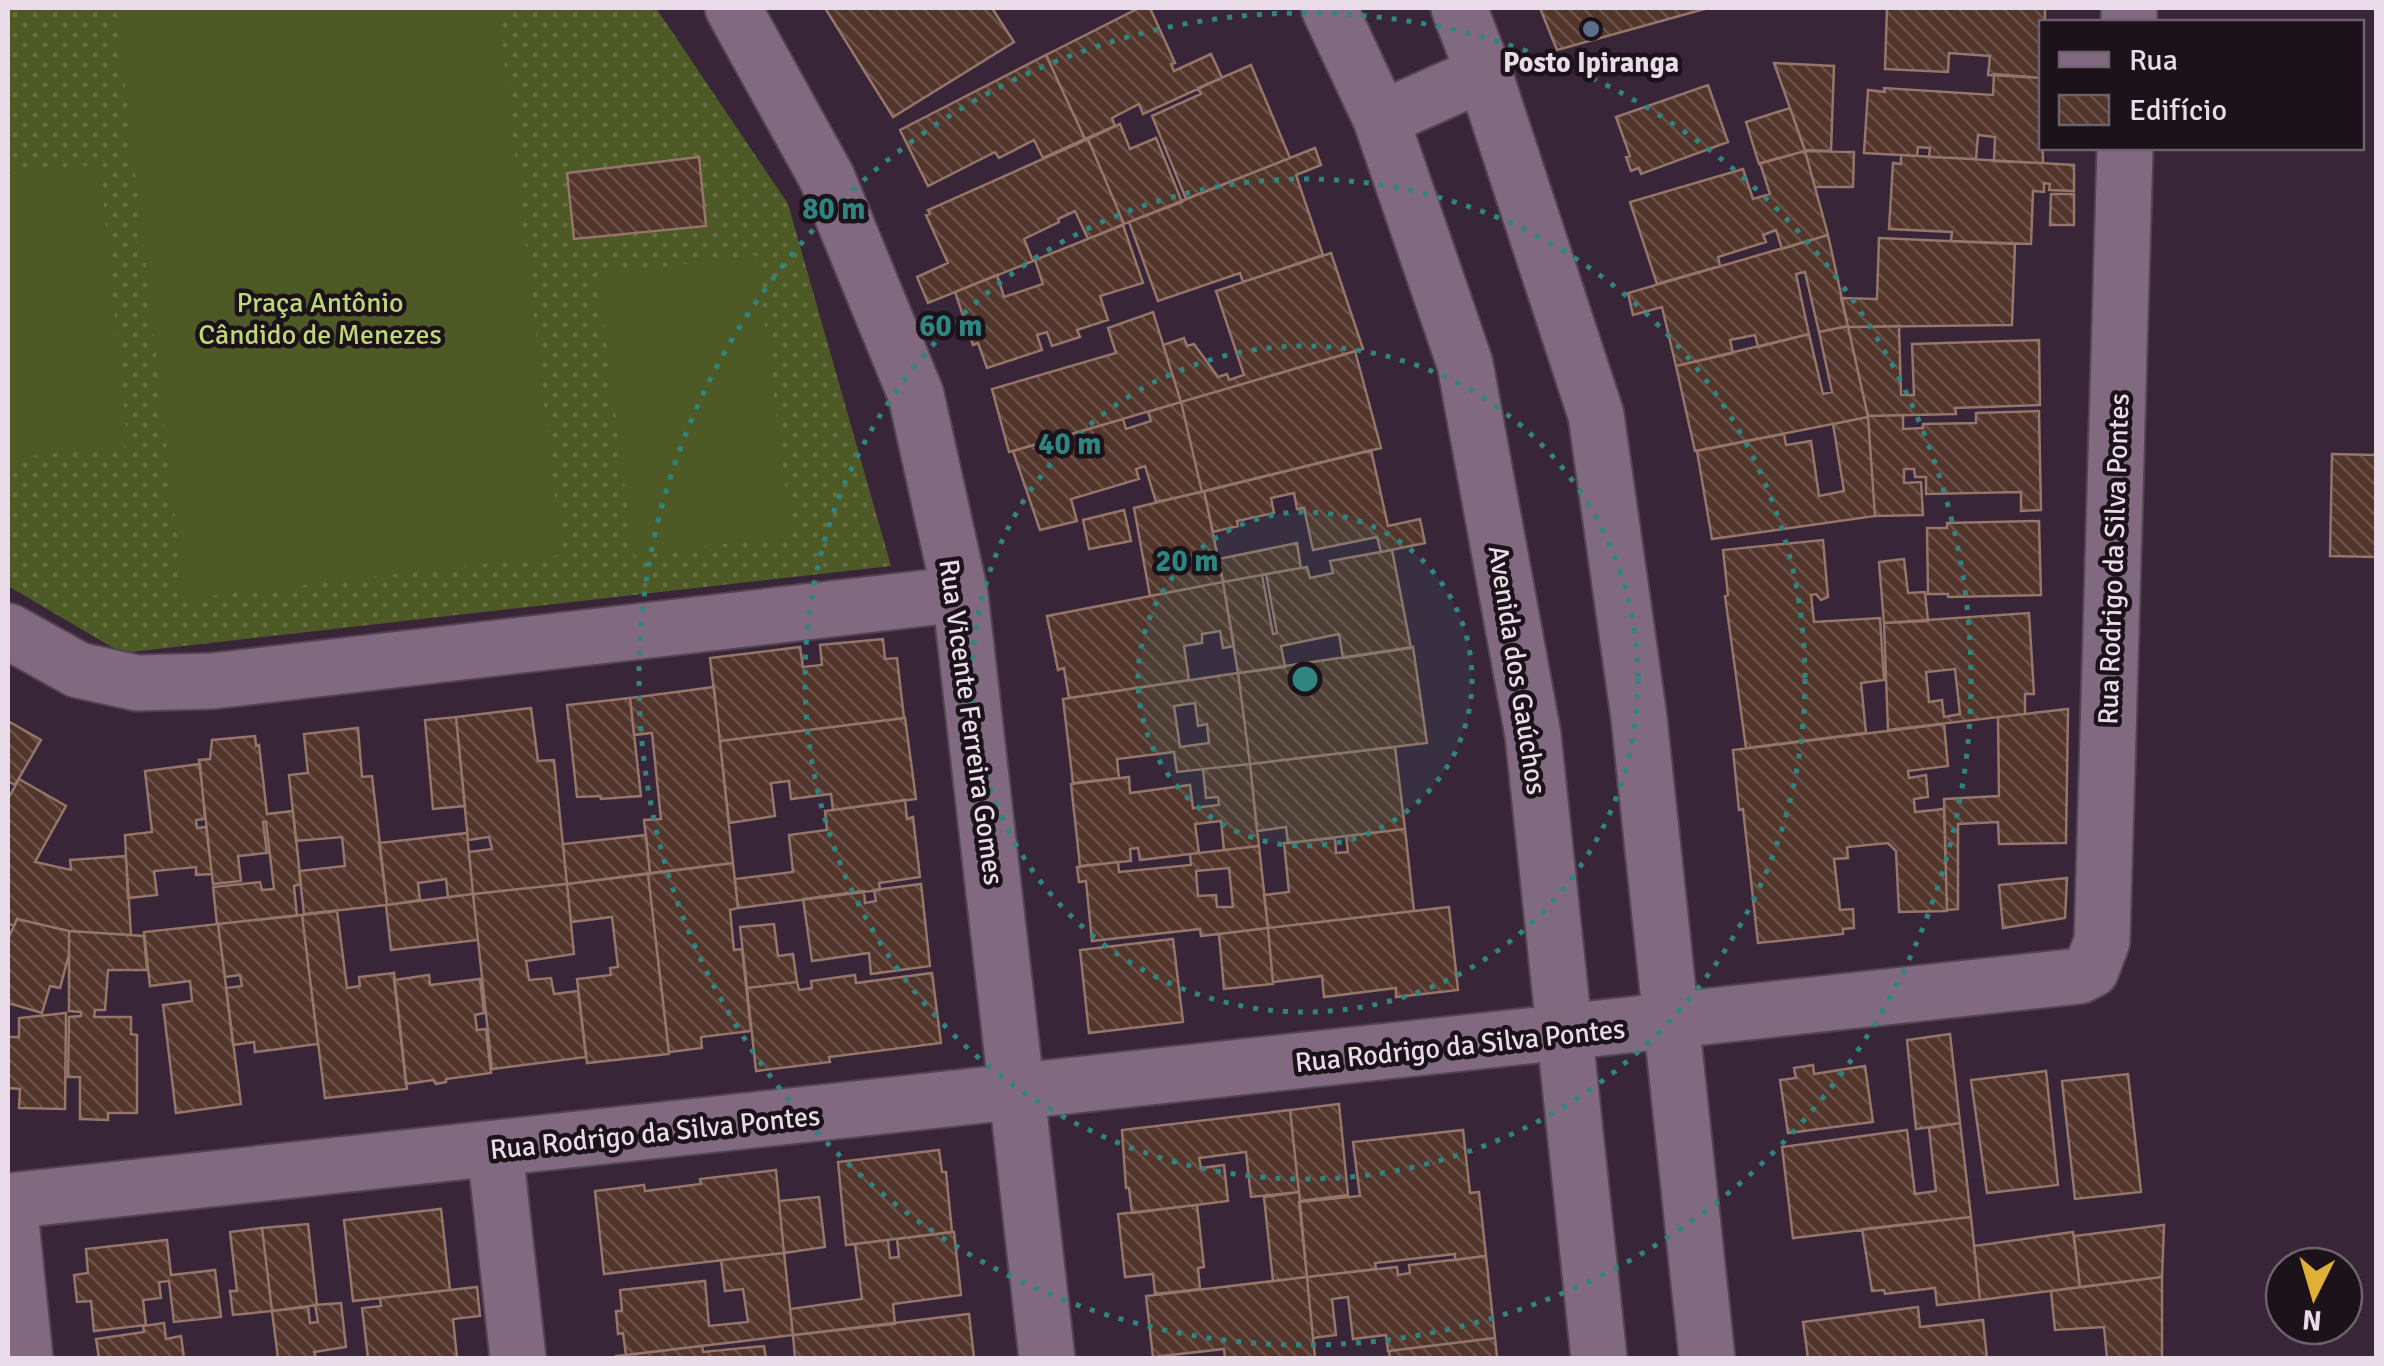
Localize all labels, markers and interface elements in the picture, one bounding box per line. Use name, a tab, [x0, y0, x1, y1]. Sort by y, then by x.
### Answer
marker: Posto Ipiranga	[1580, 18, 1602, 40]
legend	[2039, 20, 2364, 150]
text: Rua	[2129, 42, 2178, 79]
place label: Posto Ipiranga	[1503, 46, 1679, 80]
text: Edifício	[2129, 92, 2227, 129]
text: 80 m	[802, 191, 866, 228]
park label: Praça Antônio Cândido de Menezes	[198, 286, 442, 352]
text: 60 m	[919, 308, 983, 345]
street label: Rua Rodrigo da Silva Pontes	[2091, 393, 2137, 725]
text: 40 m	[1038, 426, 1102, 463]
text: 20 m	[1155, 543, 1219, 580]
street label: Avenida dos Gaúchos	[1481, 543, 1553, 797]
street label: Rua Vicente Ferreira Gomes	[931, 557, 1011, 887]
centre of rings	[1287, 661, 1323, 697]
street label: Rua Rodrigo da Silva Pontes	[1293, 1012, 1627, 1080]
street label: Rua Rodrigo da Silva Pontes	[488, 1099, 822, 1167]
north arrow	[2264, 1246, 2364, 1346]
text: N	[2301, 1302, 2323, 1338]

